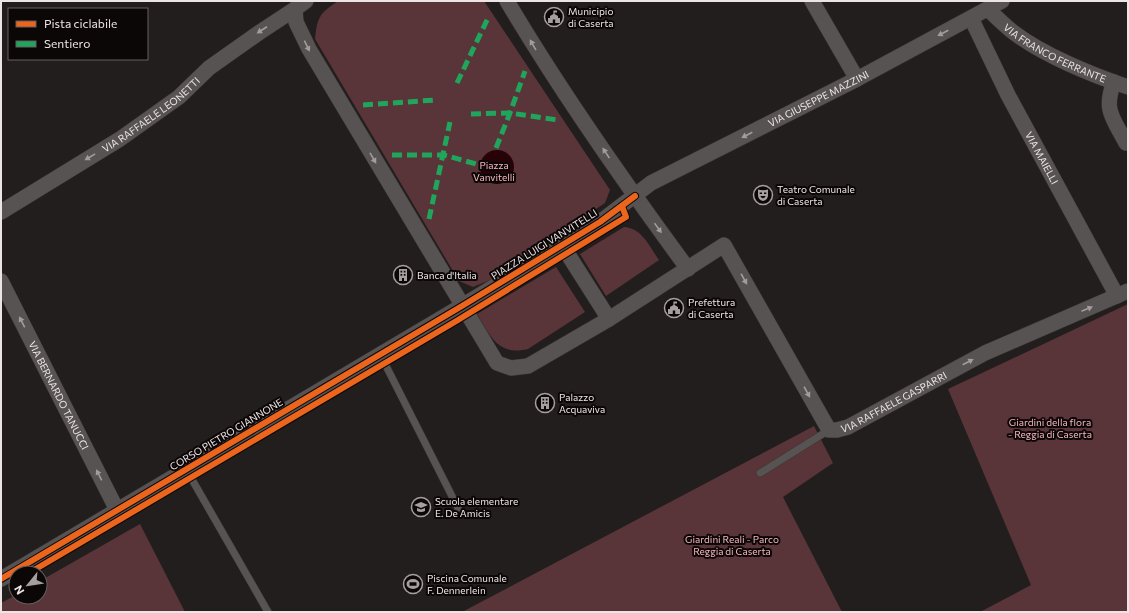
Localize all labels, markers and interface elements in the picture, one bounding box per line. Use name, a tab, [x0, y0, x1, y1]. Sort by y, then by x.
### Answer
place label: Municipio di Caserta	[568, 5, 614, 29]
public building icon: Municipio di Caserta	[543, 6, 565, 28]
legend	[8, 8, 148, 60]
text: Pista ciclabile	[44, 16, 117, 30]
street label: VIA FRANCO FERRANTE	[1001, 21, 1108, 85]
one-way arrow	[257, 26, 267, 34]
one-way arrow	[937, 29, 949, 36]
text: Sentiero	[44, 36, 90, 50]
one-way arrow	[530, 39, 537, 51]
one-way arrow	[304, 40, 310, 52]
street label: VIA GIUSEPPE MAZZINI	[766, 68, 871, 129]
street label: VIA RAFFAELE LEONETTI	[100, 74, 202, 155]
street label: VIA MAIELLI	[1023, 130, 1061, 186]
one-way arrow	[741, 132, 752, 138]
one-way arrow	[602, 148, 610, 158]
one-way arrow	[369, 152, 376, 164]
one-way arrow	[84, 154, 96, 161]
park label: Piazza Vanvitelli	[473, 159, 515, 183]
place label: Teatro Comunale di Caserta	[777, 183, 855, 207]
theatre icon: Teatro Comunale di Caserta	[752, 184, 774, 206]
street label: PIAZZA LUIGI VANVITELLI	[489, 206, 599, 282]
one-way arrow	[654, 222, 662, 233]
building icon: Banca d'Italia	[392, 264, 414, 286]
place label: Banca d'Italia	[417, 269, 477, 281]
one-way arrow	[740, 273, 747, 285]
place label: Prefettura di Caserta	[688, 296, 735, 320]
public building icon: Prefettura di Caserta	[663, 297, 685, 319]
one-way arrow	[1081, 306, 1092, 312]
one-way arrow	[19, 316, 25, 328]
street label: VIA BERNARDO TANUCCI	[26, 339, 91, 451]
one-way arrow	[962, 358, 974, 365]
street label: VIA RAFFAELE GASPARRI	[839, 369, 949, 435]
one-way arrow	[804, 386, 811, 398]
place label: Palazzo Acquaviva	[559, 391, 605, 415]
building icon: Palazzo Acquaviva	[534, 392, 556, 414]
street label: CORSO PIETRO GIANNONE	[167, 395, 285, 472]
park label: Giardini della flora - Reggia di Caserta	[1008, 416, 1092, 440]
one-way arrow	[96, 470, 103, 481]
place label: Scuola elementare E. De Amicis	[435, 495, 518, 519]
school or university icon: Scuola elementare E. De Amicis	[410, 496, 432, 518]
park label: Giardini Reali - Parco Reggia di Caserta	[685, 533, 779, 557]
north arrow	[8, 565, 48, 605]
place label: Piscina Comunale F. Dennerlein	[427, 572, 507, 596]
sports icon: Piscina Comunale F. Dennerlein	[402, 573, 424, 595]
text: N	[11, 583, 27, 597]

